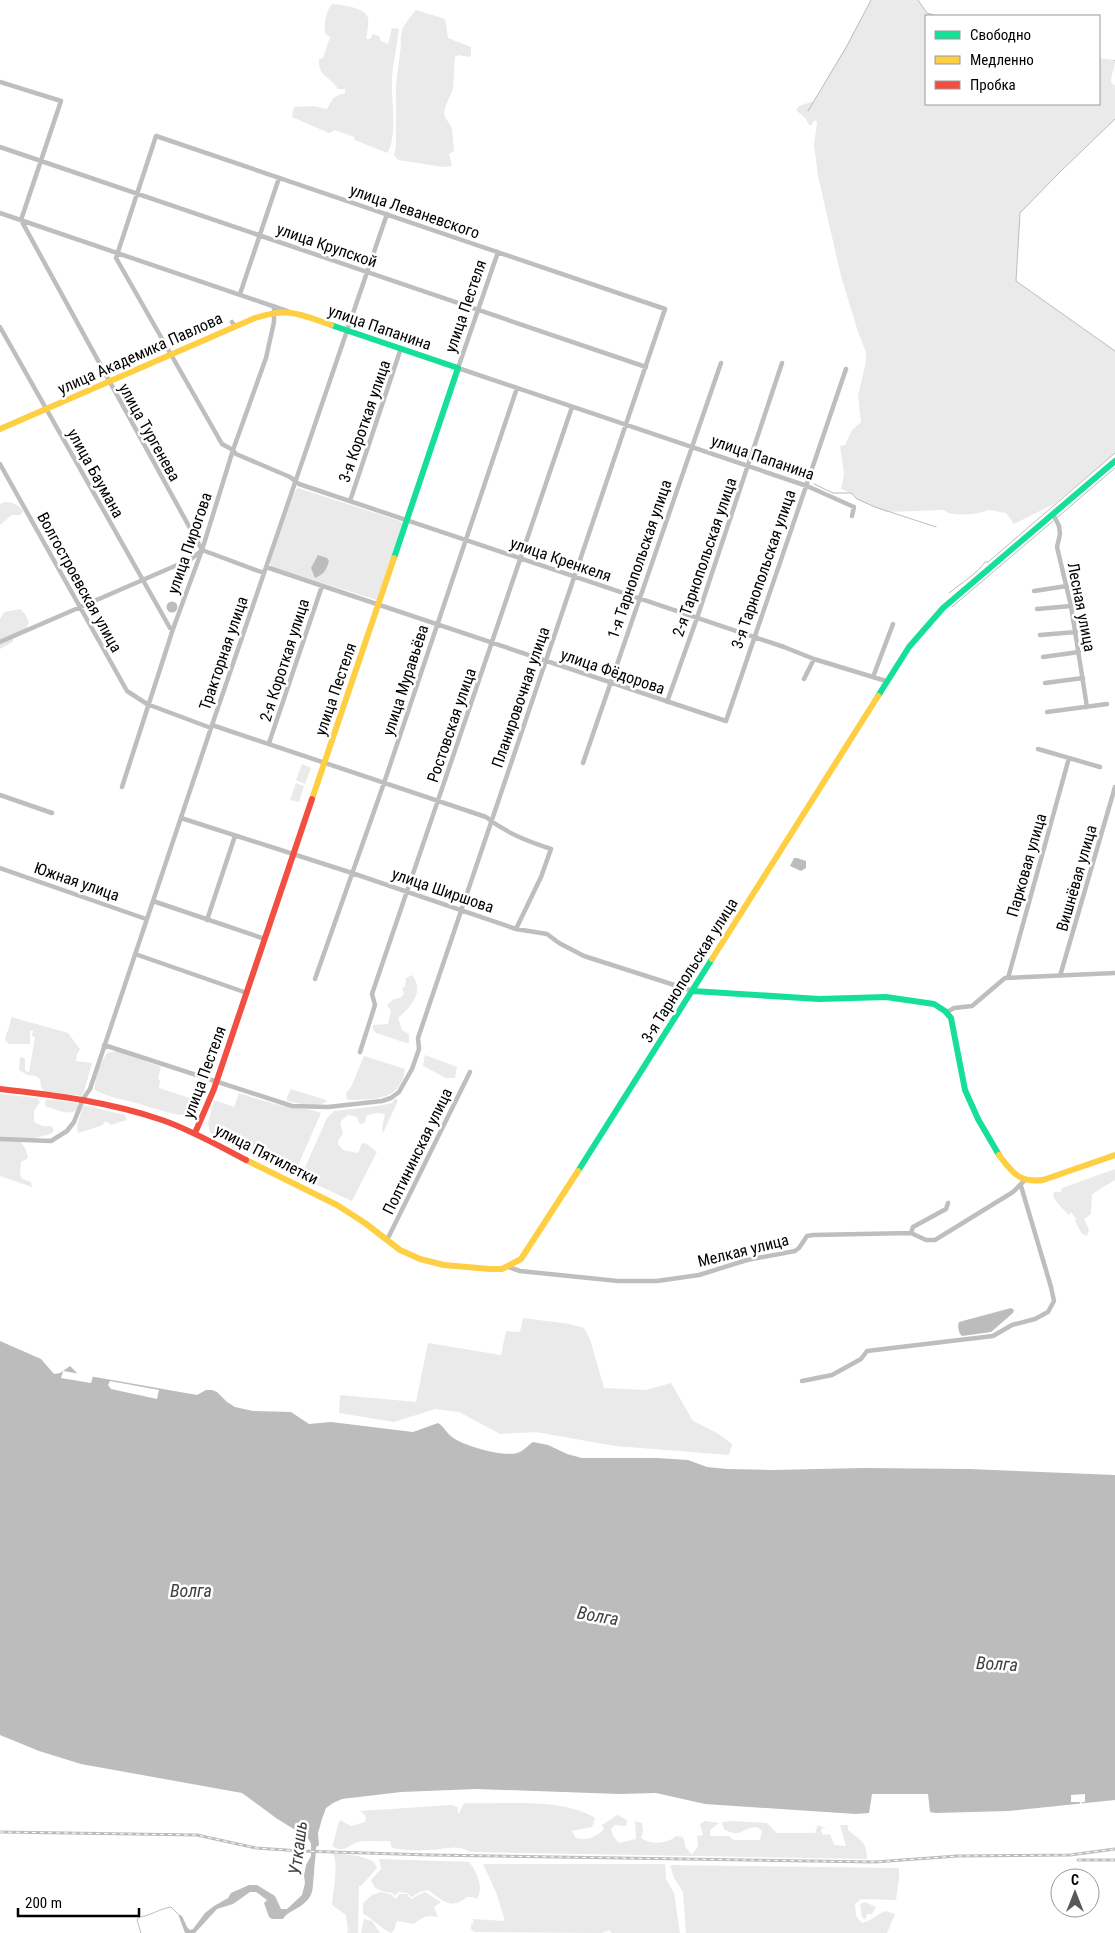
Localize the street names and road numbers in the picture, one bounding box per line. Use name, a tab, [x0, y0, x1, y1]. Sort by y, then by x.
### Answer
street label: улица Леваневского	[347, 180, 482, 243]
street label: улица Крупской	[274, 219, 380, 272]
street label: улица Пестеля	[441, 257, 490, 355]
street label: улица Папанина	[326, 301, 434, 354]
street label: улица Академика Павлова	[55, 309, 225, 398]
street label: 3-я Короткая улица	[335, 358, 394, 485]
street label: улица Тургенева	[115, 380, 184, 485]
street label: улица Баумана	[63, 425, 128, 521]
street label: улица Папанина	[709, 431, 817, 484]
street label: 2-я Тарнопольская улица	[668, 475, 741, 639]
street label: 1-я Тарнопольская улица	[603, 477, 676, 641]
street label: 3-я Тарнопольская улица	[727, 487, 800, 651]
street label: улица Пирогова	[163, 490, 216, 596]
street label: Волгостроевская улица	[33, 509, 126, 656]
street label: улица Кренкеля	[508, 533, 614, 586]
street label: Лесная улица	[1064, 561, 1099, 653]
street label: Тракторная улица	[195, 594, 252, 713]
street label: 2-я Короткая улица	[256, 596, 313, 724]
street label: улица Муравьёва	[379, 622, 432, 738]
street label: Планировочная улица	[487, 624, 553, 770]
street label: улица Пестеля	[311, 640, 360, 738]
street label: улица Фёдорова	[558, 645, 667, 698]
street label: Ростовская улица	[423, 666, 480, 785]
street label: Парковая улица	[1003, 811, 1050, 919]
street label: Вишнёвая улица	[1052, 823, 1101, 933]
street label: Южная улица	[32, 858, 122, 905]
street label: улица Ширшова	[389, 864, 496, 917]
street label: 3-я Тарнопольская улица	[637, 894, 742, 1046]
street label: улица Пестеля	[179, 1023, 230, 1121]
street label: Полтининская улица	[379, 1085, 456, 1218]
street label: улица Пятилетки	[212, 1120, 322, 1189]
street label: Мелкая улица	[696, 1230, 791, 1271]

